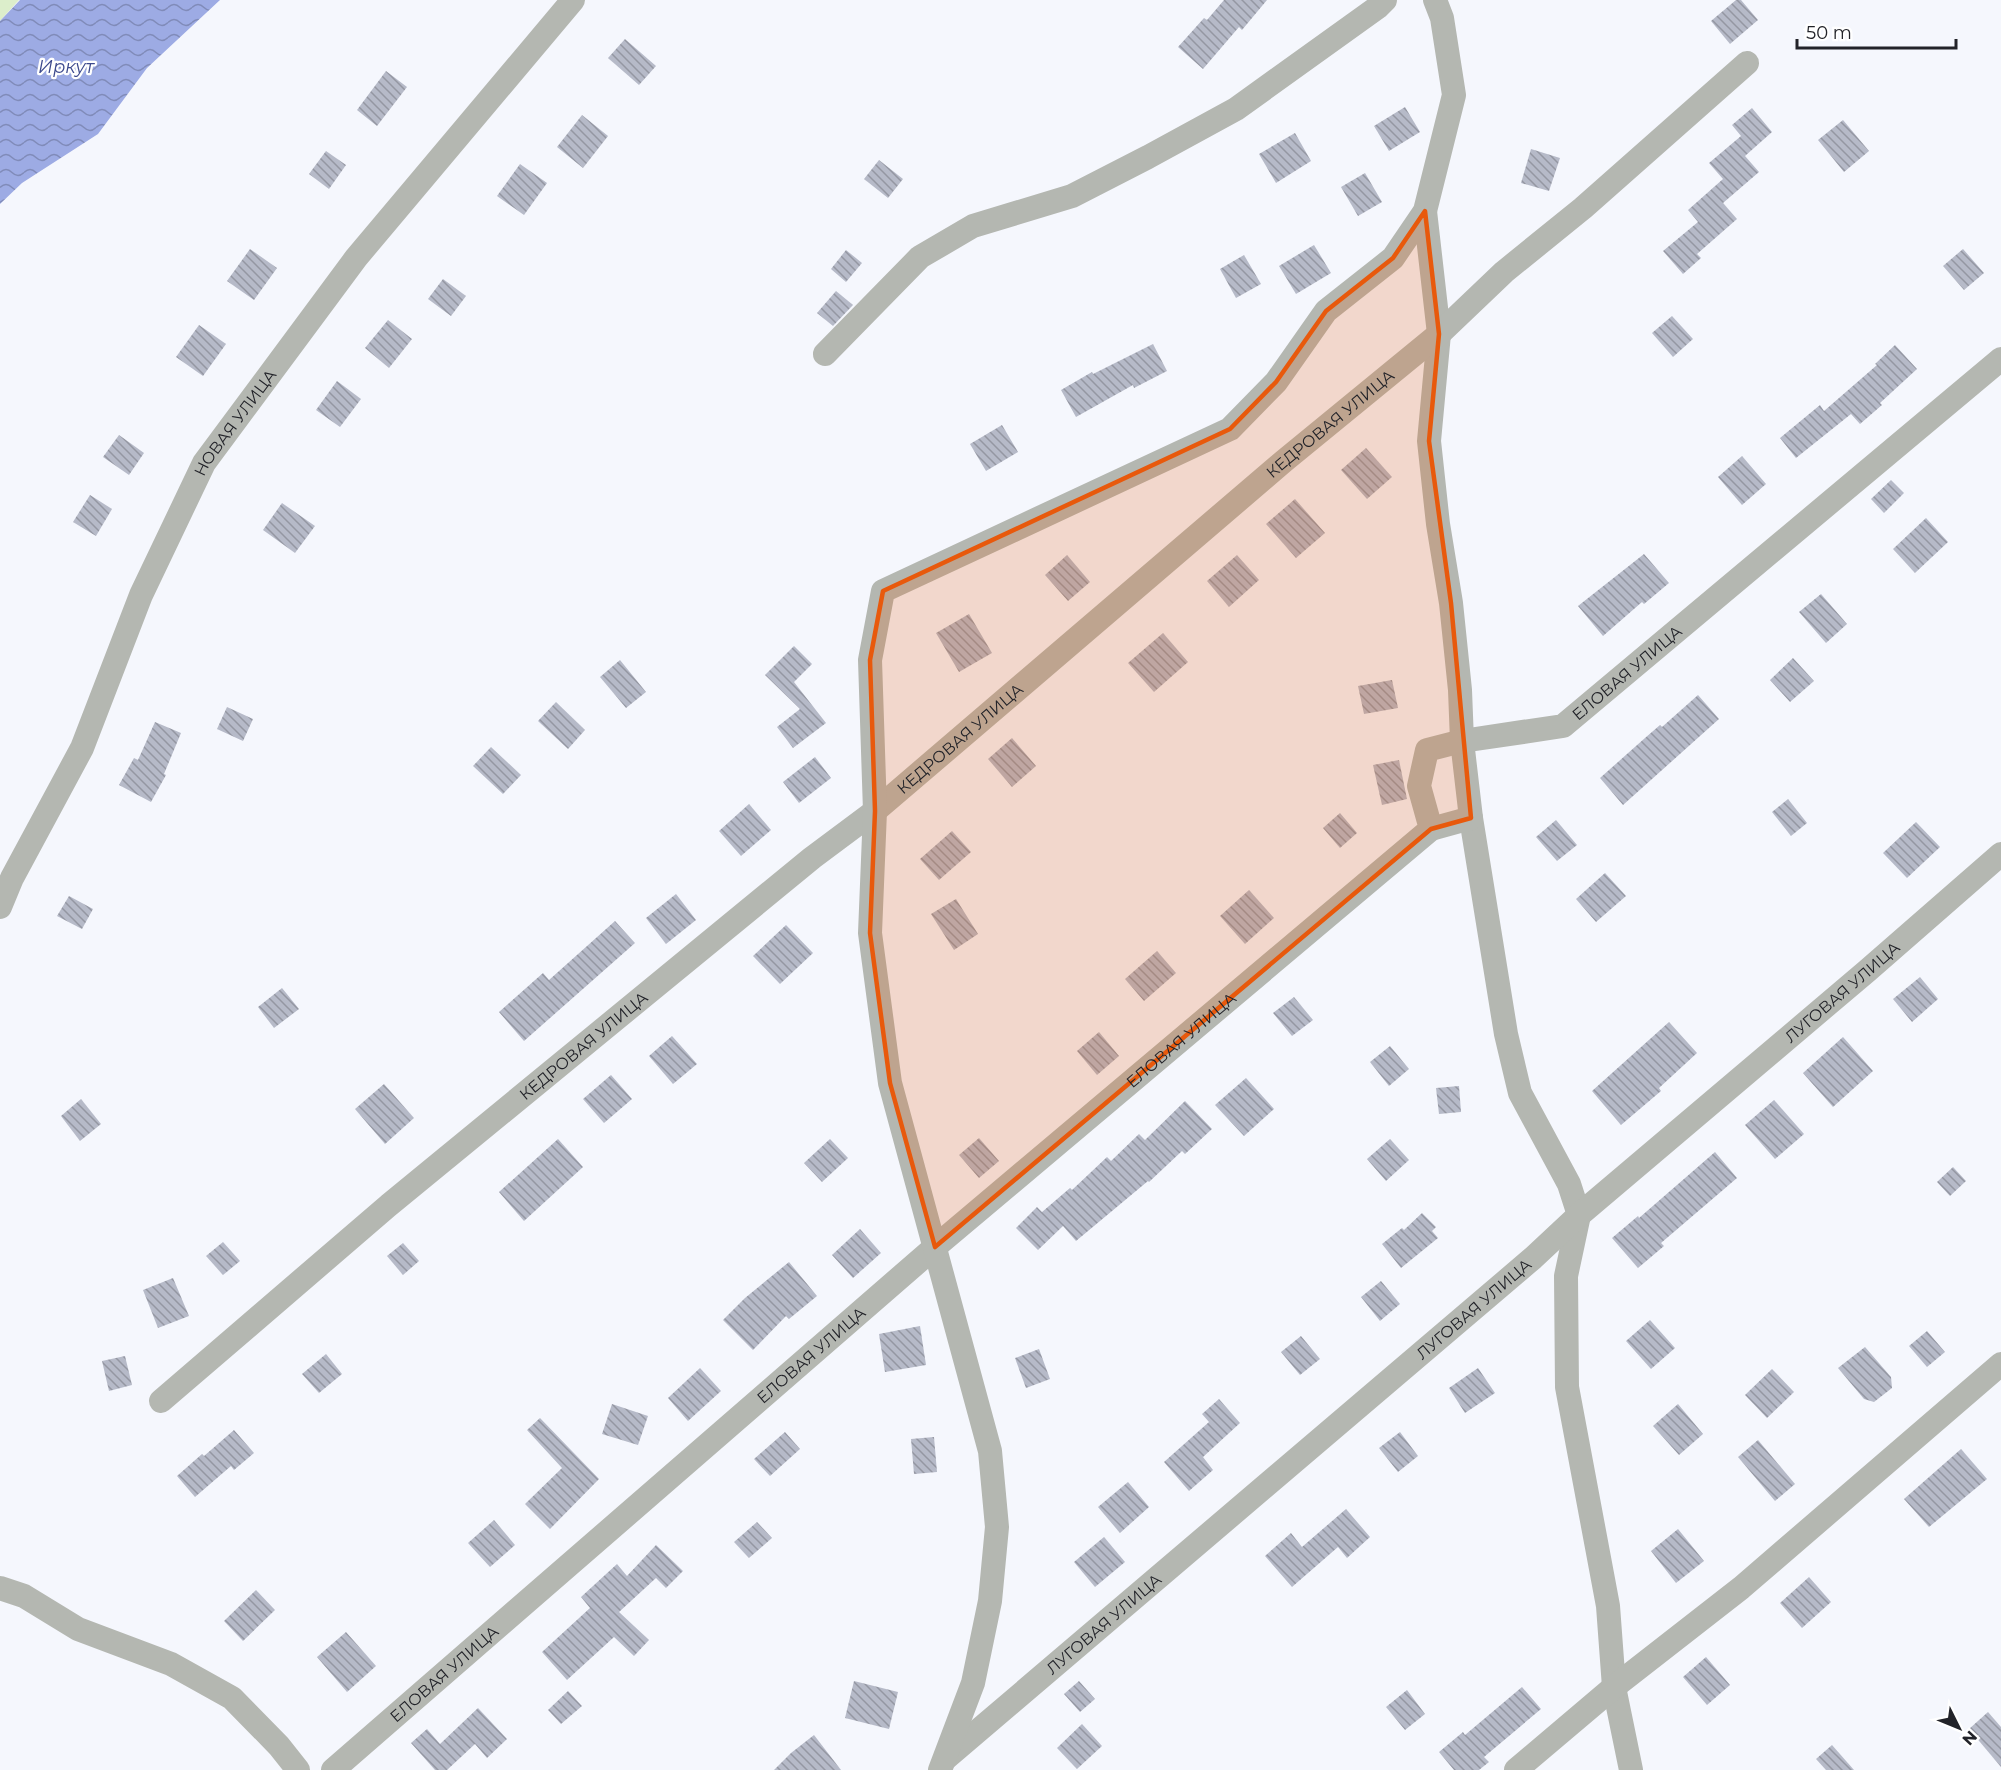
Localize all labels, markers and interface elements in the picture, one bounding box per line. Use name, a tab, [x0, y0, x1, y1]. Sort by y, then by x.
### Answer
scale bar	[1797, 12, 1956, 50]
text: 50 m	[1806, 22, 1852, 44]
water label: Иркут	[38, 56, 95, 78]
street label: НОВАЯ УЛИЦА	[190, 365, 280, 479]
street label: КЕДРОВАЯ УЛИЦА	[1262, 365, 1398, 482]
street label: ЕЛОВАЯ УЛИЦА	[1568, 621, 1686, 724]
street label: КЕДРОВАЯ УЛИЦА	[893, 679, 1027, 798]
street label: ЛУГОВАЯ УЛИЦА	[1781, 938, 1903, 1046]
street label: КЕДРОВАЯ УЛИЦА	[516, 988, 651, 1104]
street label: ЕЛОВАЯ УЛИЦА	[1122, 988, 1240, 1091]
street label: ЛУГОВАЯ УЛИЦА	[1412, 1254, 1535, 1363]
street label: ЕЛОВАЯ УЛИЦА	[753, 1303, 869, 1407]
street label: ЛУГОВАЯ УЛИЦА	[1042, 1570, 1165, 1678]
street label: ЕЛОВАЯ УЛИЦА	[386, 1621, 502, 1726]
north arrow	[1929, 1698, 1989, 1758]
text: N	[1958, 1727, 1981, 1749]

